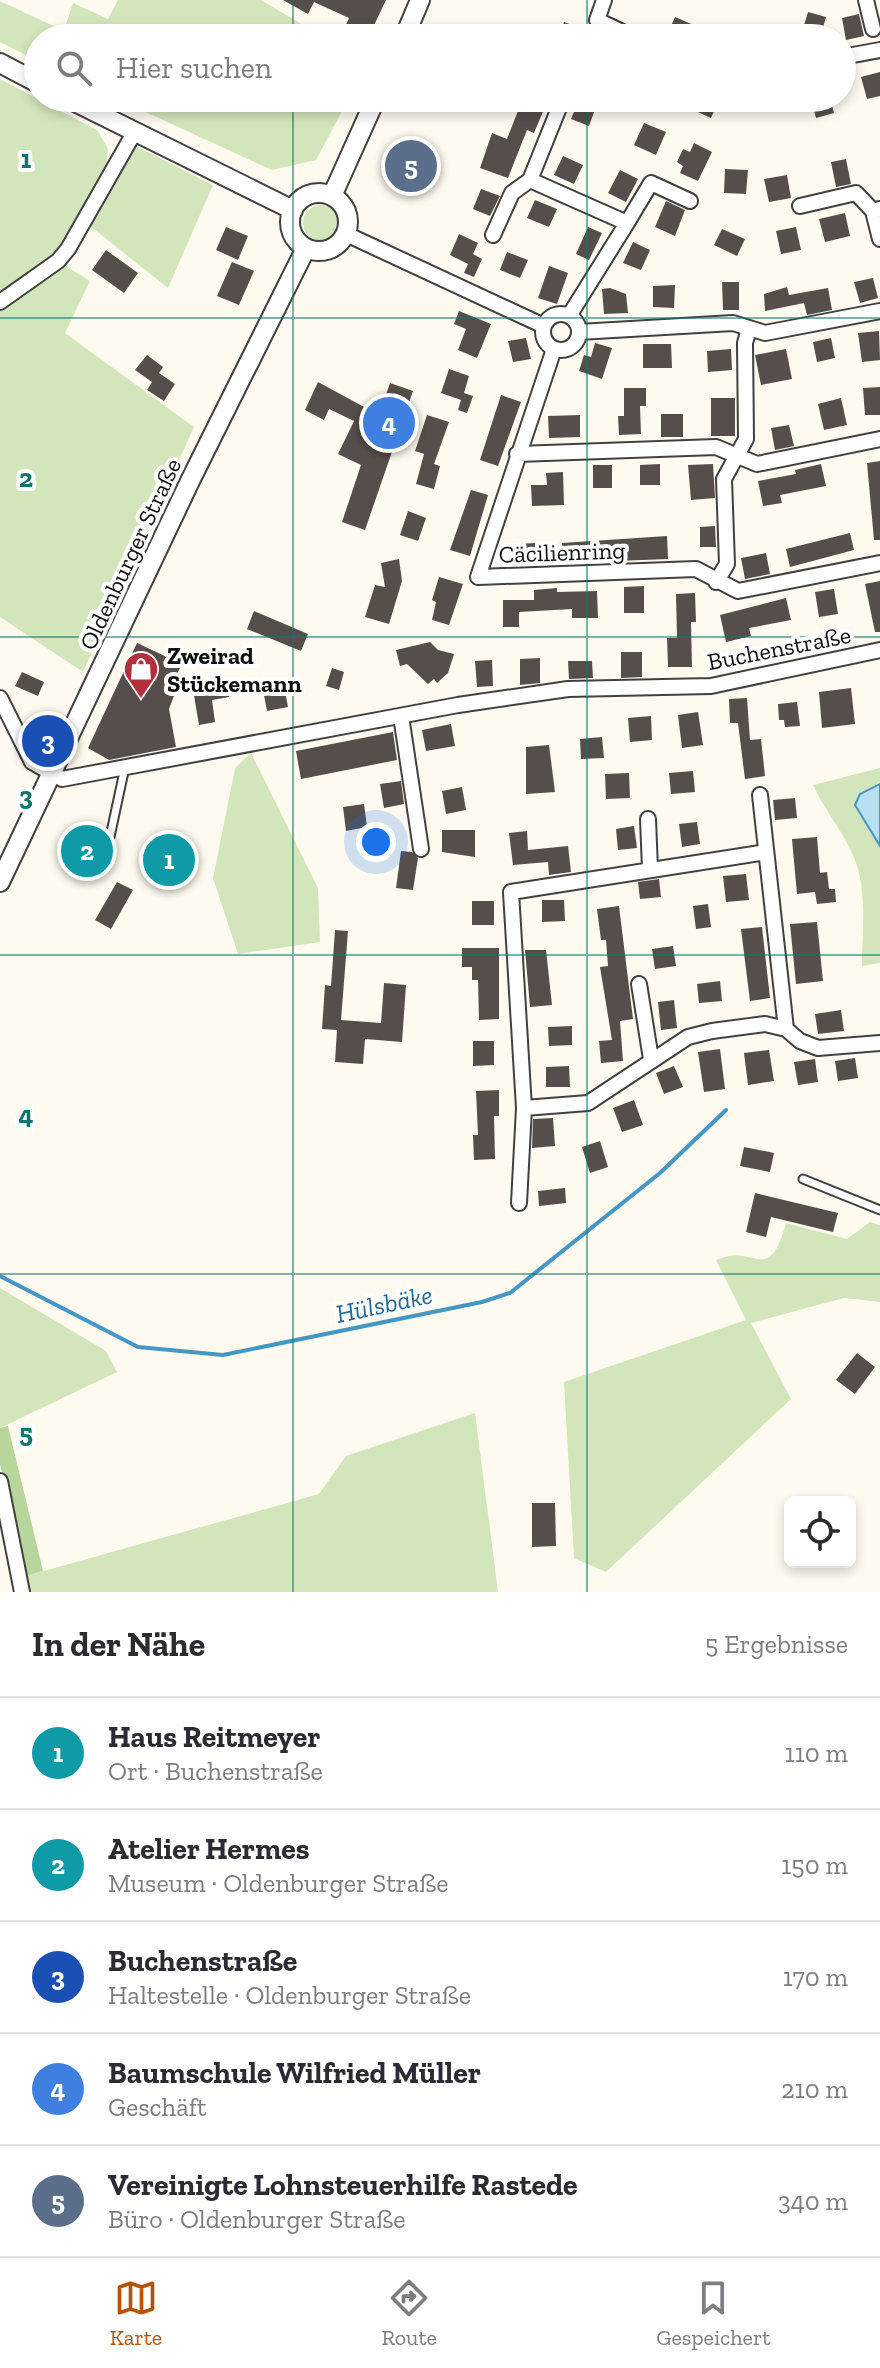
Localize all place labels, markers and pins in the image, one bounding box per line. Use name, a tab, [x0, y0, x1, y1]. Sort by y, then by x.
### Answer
pin: 5	[385, 136, 437, 196]
pin: 4	[363, 393, 415, 453]
place label: Zweirad Stückemann	[167, 641, 302, 698]
shop icon: Zweirad Stückemann	[122, 650, 160, 700]
pin: 3	[22, 711, 74, 771]
pin: 2	[61, 821, 113, 881]
pin: 1	[143, 830, 195, 890]

